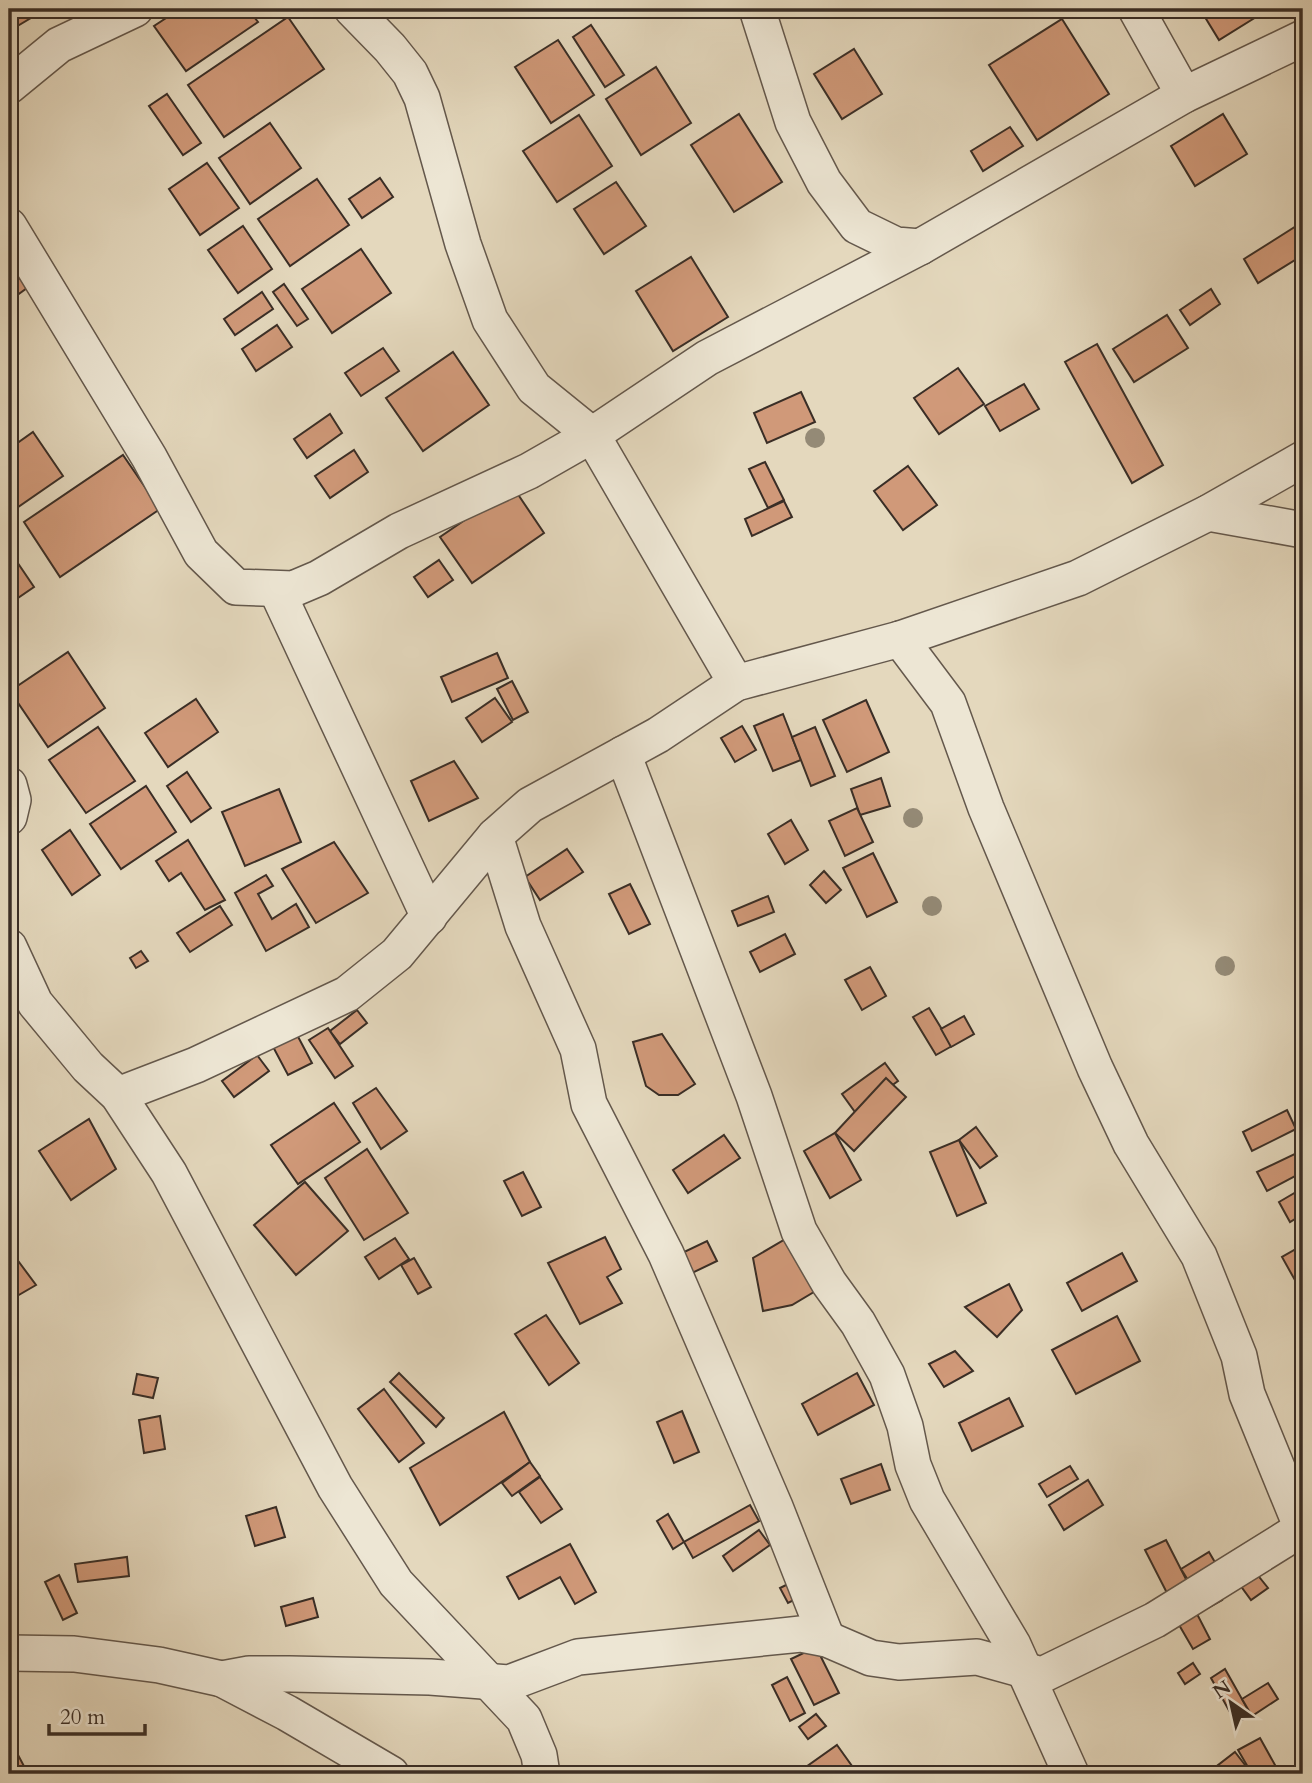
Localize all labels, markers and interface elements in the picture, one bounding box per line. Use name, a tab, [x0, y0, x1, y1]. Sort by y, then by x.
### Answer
north arrow	[1196, 1668, 1266, 1738]
text: N	[1208, 1674, 1237, 1705]
scale bar	[49, 1692, 145, 1736]
text: 20 m	[60, 1703, 105, 1732]

